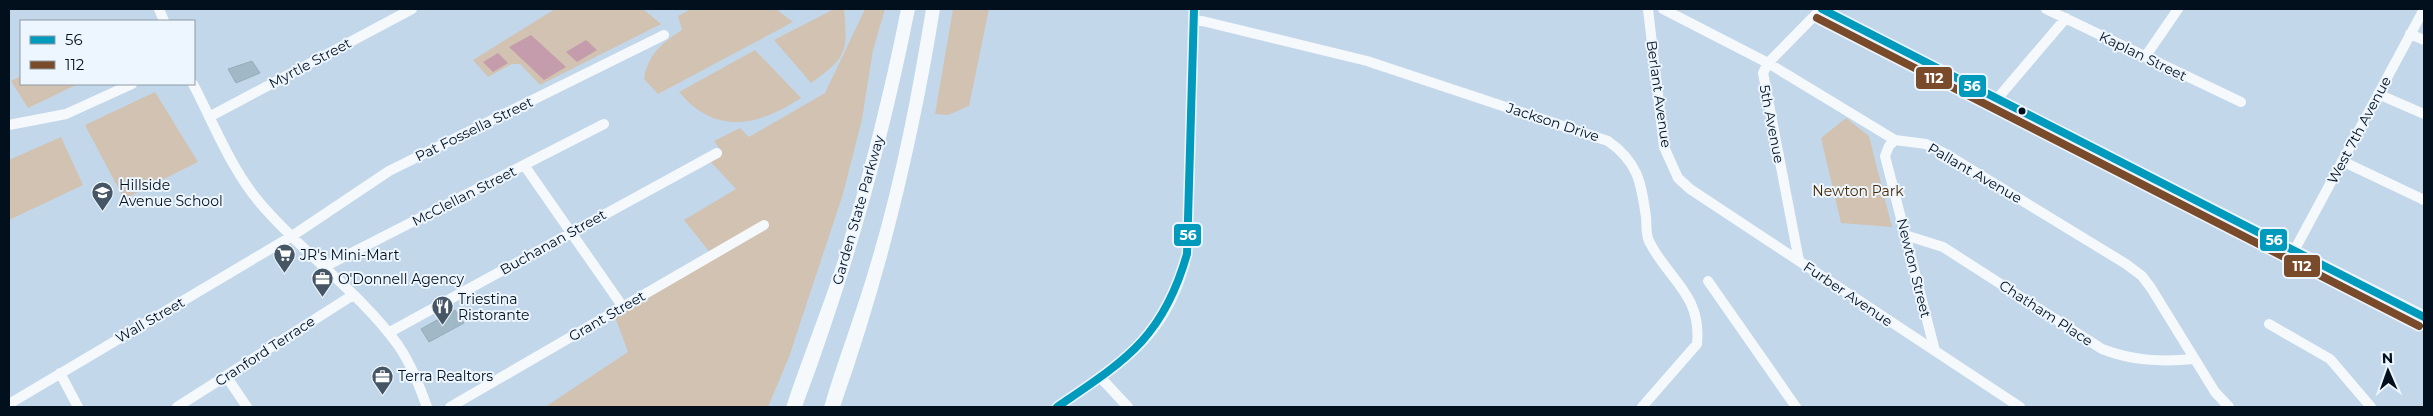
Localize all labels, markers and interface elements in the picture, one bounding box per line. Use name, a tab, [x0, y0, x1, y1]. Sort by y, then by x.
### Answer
legend	[20, 20, 195, 85]
street label: Kaplan Street	[2096, 27, 2190, 85]
text: 56	[65, 30, 83, 49]
street label: Myrtle Street	[266, 34, 355, 92]
street label: Berlant Avenue	[1643, 39, 1675, 149]
text: 112	[65, 55, 84, 74]
line badge: 112	[1915, 66, 1953, 90]
text: 112	[1924, 69, 1944, 87]
street label: West 7th Avenue	[2323, 73, 2395, 187]
line badge: 56	[1958, 74, 1987, 98]
text: 56	[1963, 77, 1981, 95]
street label: 5th Avenue	[1756, 83, 1788, 165]
street label: Pat Fossella Street	[412, 93, 536, 165]
street label: Jackson Drive	[1503, 98, 1602, 145]
unlabelled marker	[2017, 106, 2027, 116]
street label: Garden State Parkway	[828, 133, 888, 287]
street label: Pallant Avenue	[1925, 139, 2025, 207]
street label: McClellan Street	[409, 162, 519, 230]
place label: Hillside Avenue School	[119, 176, 223, 210]
school or university icon: Hillside Avenue School	[91, 181, 115, 212]
park label: Newton Park	[1812, 182, 1904, 200]
street label: Buchanan Street	[497, 205, 610, 279]
street label: Newton Street	[1893, 216, 1935, 320]
line badge: 56	[1173, 223, 1202, 247]
text: 56	[1179, 226, 1197, 244]
line badge: 56	[2259, 228, 2288, 252]
text: 56	[2265, 231, 2283, 249]
supermarket icon: JR's Mini-Mart	[272, 243, 296, 274]
place label: JR's Mini-Mart	[299, 246, 400, 264]
line badge: 112	[2283, 254, 2321, 278]
text: 112	[2292, 257, 2312, 275]
street label: Furber Avenue	[1800, 258, 1896, 330]
office icon: O'Donnell Agency	[310, 267, 334, 298]
place label: O'Donnell Agency	[338, 270, 465, 288]
street label: Chatham Place	[1996, 276, 2096, 350]
street label: Grant Street	[566, 287, 649, 345]
place label: Triestina Ristorante	[458, 290, 530, 324]
street label: Wall Street	[112, 293, 188, 347]
restaurant icon: Triestina Ristorante	[430, 295, 454, 326]
street label: Cranford Terrace	[212, 312, 318, 390]
north arrow	[2363, 346, 2413, 396]
text: N	[2382, 349, 2394, 367]
office icon: Terra Realtors	[370, 364, 394, 395]
place label: Terra Realtors	[398, 367, 493, 385]

